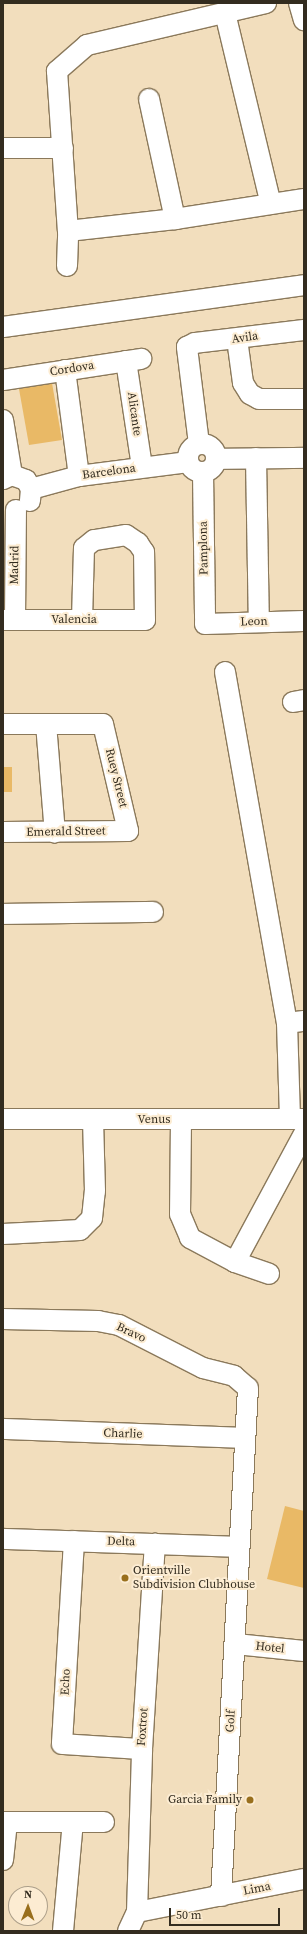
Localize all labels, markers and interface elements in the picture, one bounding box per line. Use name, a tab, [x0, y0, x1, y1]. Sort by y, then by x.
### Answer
street label: Avila	[231, 329, 259, 347]
street label: Cordova	[49, 358, 95, 380]
street label: Alicante	[124, 391, 144, 437]
street label: Barcelona	[81, 461, 137, 483]
street label: Pamplona	[196, 521, 212, 575]
street label: Madrid	[7, 545, 23, 585]
street label: Valencia	[51, 613, 97, 627]
street label: Leon	[240, 614, 268, 630]
street label: Ruey Street	[102, 747, 130, 809]
street label: Emerald Street	[26, 824, 106, 840]
street label: Venus	[138, 1113, 170, 1127]
street label: Bravo	[114, 1320, 148, 1346]
street label: Charlie	[103, 1426, 143, 1442]
street label: Delta	[107, 1535, 135, 1549]
place label: Orientville Subdivision Clubhouse	[133, 1564, 255, 1592]
marker: Orientville Subdivision Clubhouse	[120, 1573, 130, 1583]
street label: Hotel	[255, 1639, 285, 1657]
street label: Echo	[58, 1668, 74, 1696]
street label: Foxtrot	[134, 1707, 152, 1747]
street label: Golf	[223, 1709, 239, 1733]
place label: Garcia Family	[168, 1793, 242, 1807]
marker: Garcia Family	[245, 1795, 255, 1805]
street label: Lima	[242, 1879, 272, 1899]
north arrow	[8, 1886, 48, 1926]
text: N	[24, 1887, 32, 1902]
scale bar	[171, 1900, 282, 1926]
text: 50 m	[176, 1907, 202, 1923]

